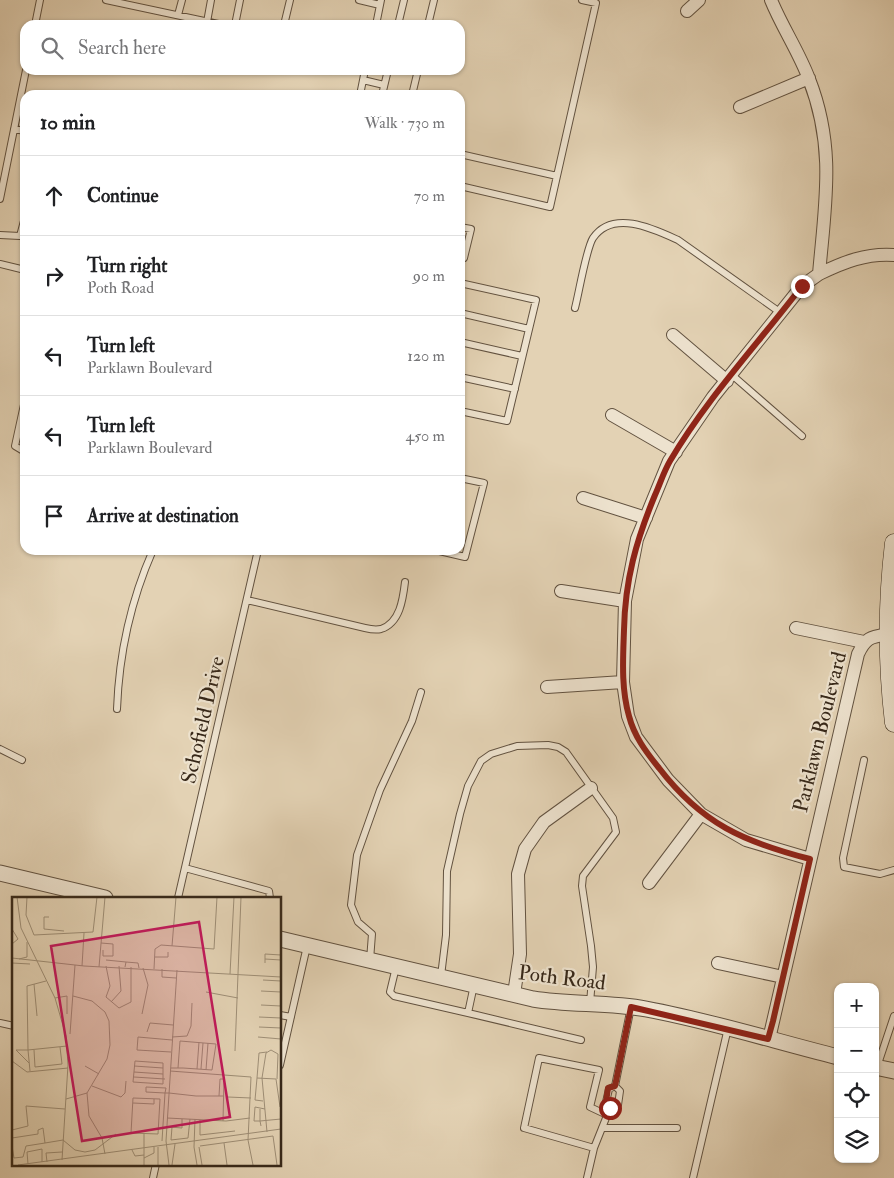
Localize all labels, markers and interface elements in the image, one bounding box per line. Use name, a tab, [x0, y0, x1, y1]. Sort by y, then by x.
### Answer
search box	[20, 20, 465, 75]
icon: search	[38, 34, 66, 62]
text: Search here	[78, 36, 166, 60]
text: 10 min	[40, 109, 95, 136]
text: Walk · 730 m	[364, 113, 445, 133]
icon: ahead	[40, 182, 68, 210]
text: Continue	[87, 184, 158, 208]
text: 70 m	[414, 186, 445, 206]
text: Turn right	[87, 254, 167, 278]
icon: right	[40, 262, 68, 290]
text: 90 m	[413, 266, 445, 286]
route end	[791, 275, 814, 298]
text: Poth Road	[87, 278, 154, 298]
text: Turn left	[87, 334, 155, 358]
icon: left	[40, 342, 68, 370]
text: 120 m	[407, 346, 445, 366]
text: Parklawn Boulevard	[87, 358, 212, 378]
text: Turn left	[87, 414, 155, 438]
icon: left	[40, 422, 68, 450]
text: 450 m	[406, 426, 445, 446]
text: Parklawn Boulevard	[87, 438, 212, 458]
icon: arrive	[40, 502, 68, 530]
text: Arrive at destination	[87, 504, 239, 528]
street label: Parklawn Boulevard	[787, 648, 853, 815]
street label: Schofield Drive	[175, 654, 231, 786]
inset map	[12, 897, 281, 1166]
street label: Poth Road	[517, 959, 608, 997]
map controls	[834, 983, 879, 1163]
button: +	[834, 983, 879, 1028]
button: −	[834, 1028, 879, 1073]
button: locate	[834, 1073, 879, 1118]
route start	[599, 1097, 622, 1120]
button: layers	[834, 1118, 879, 1163]

